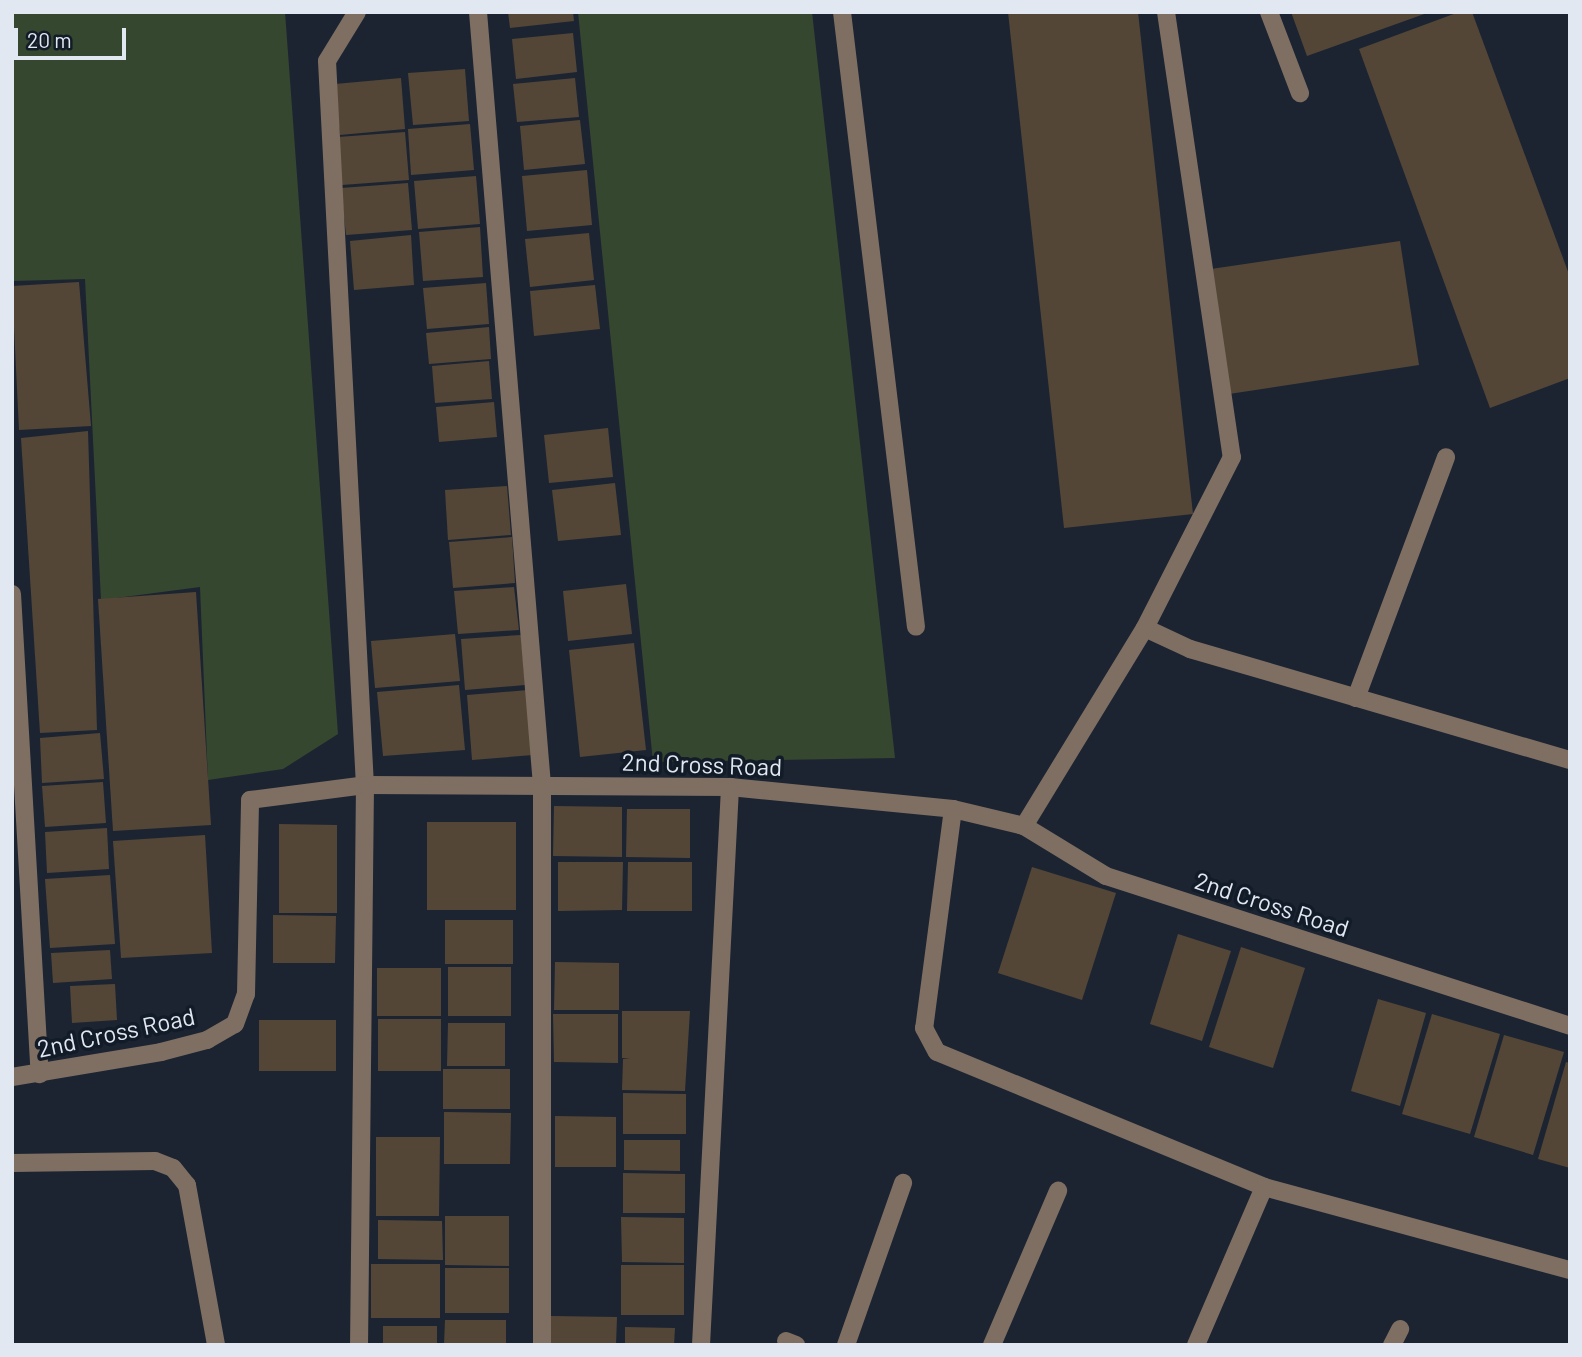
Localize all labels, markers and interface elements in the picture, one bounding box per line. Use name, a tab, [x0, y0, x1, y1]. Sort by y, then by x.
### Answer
scale bar	[18, 14, 130, 58]
text: 20 m	[27, 27, 72, 52]
street label: 2nd Cross Road	[621, 747, 783, 781]
street label: 2nd Cross Road	[1191, 866, 1353, 942]
street label: 2nd Cross Road	[35, 1001, 197, 1063]

